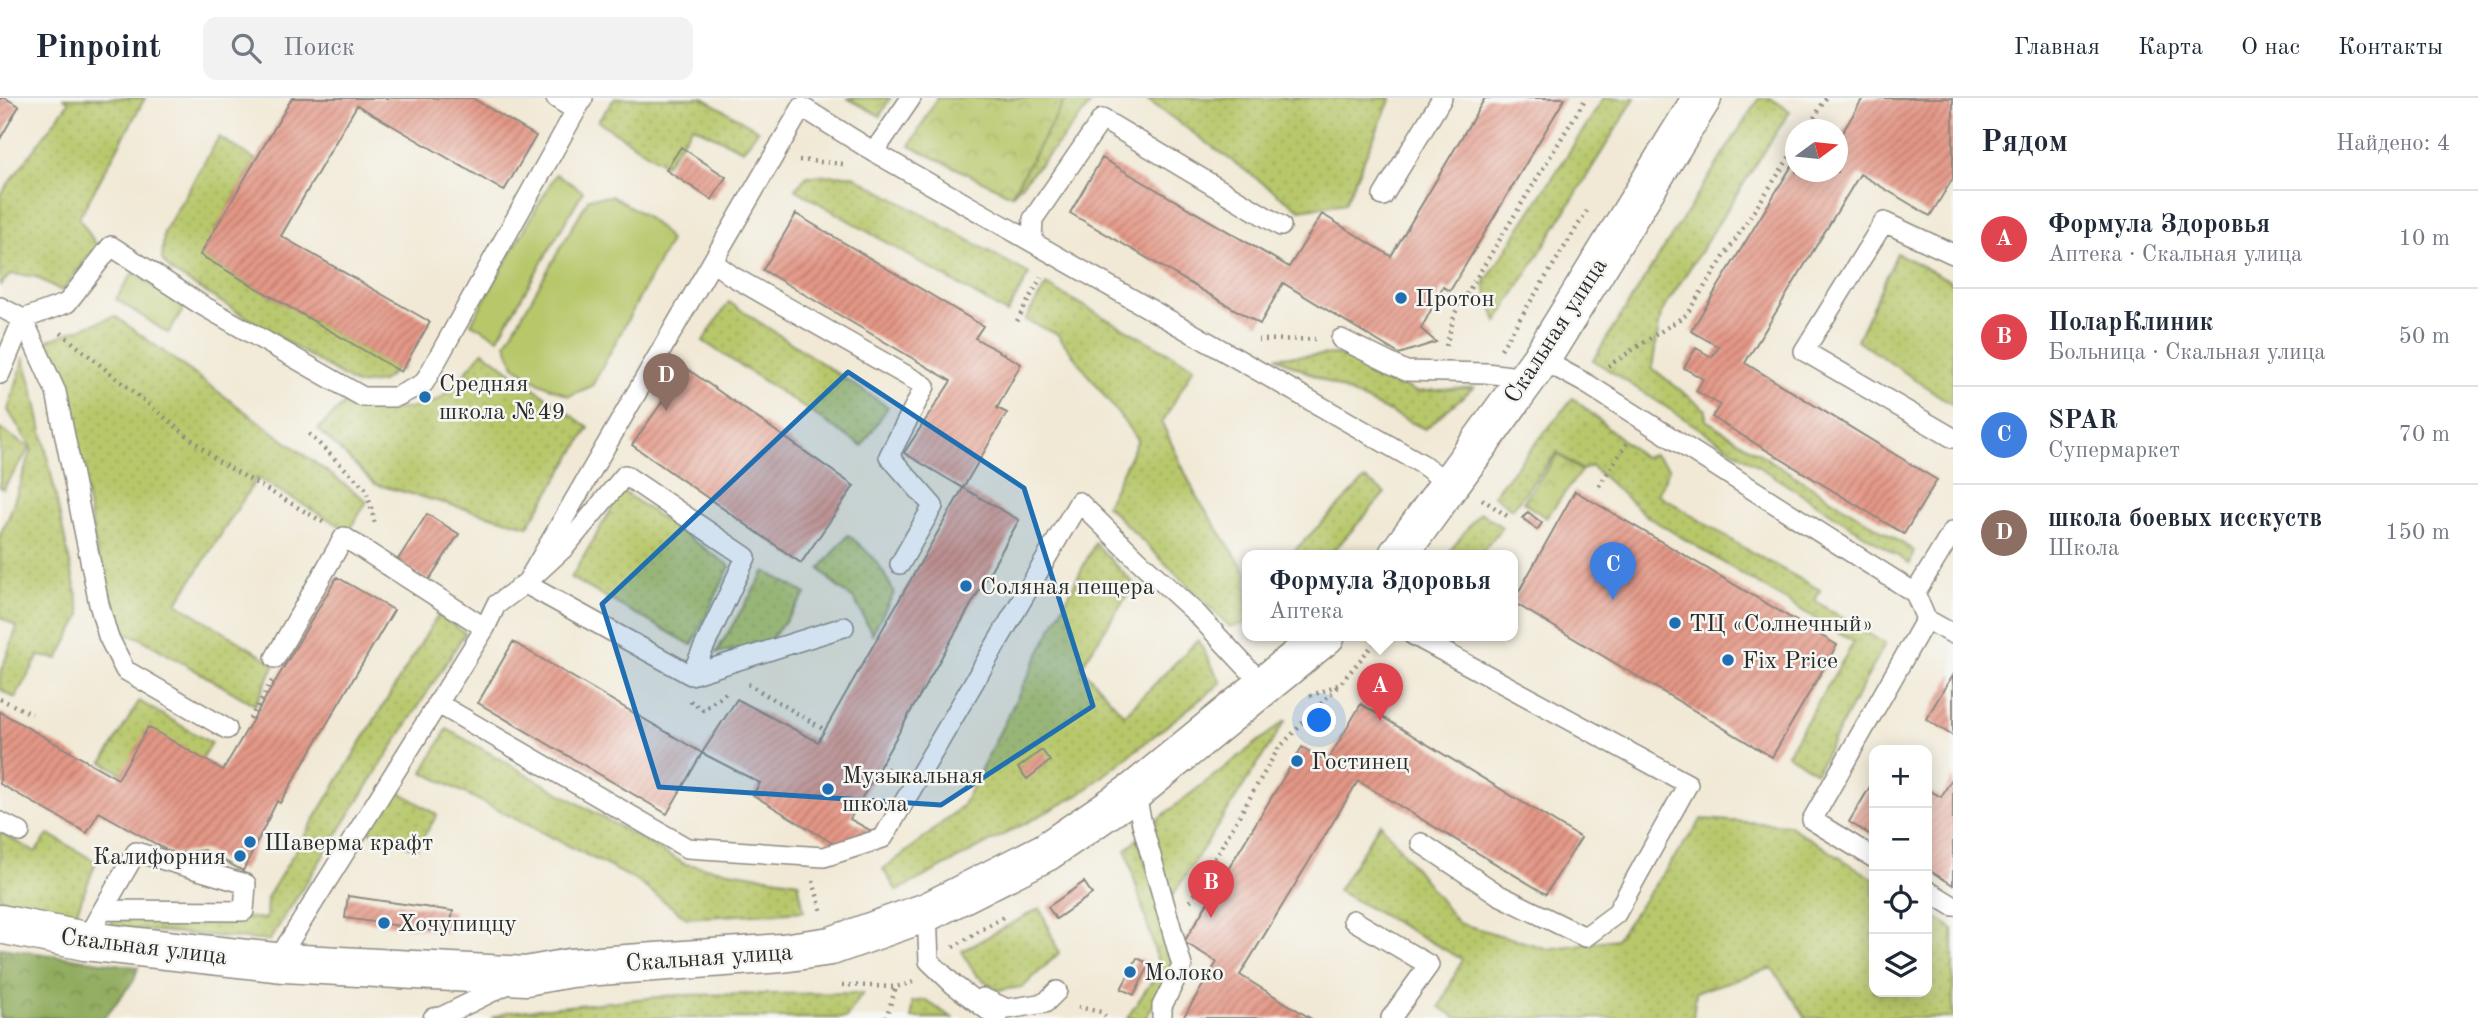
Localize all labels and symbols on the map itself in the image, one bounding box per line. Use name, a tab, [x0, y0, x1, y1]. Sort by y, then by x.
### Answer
north arrow	[1785, 119, 1848, 182]
street label: Скальная улица	[1501, 254, 1612, 408]
place label: Протон	[1415, 288, 1495, 312]
marker: Протон	[1393, 290, 1409, 306]
pin: D	[643, 353, 689, 411]
place label: Средняя школа №49	[439, 373, 565, 425]
marker: Средняя школа №49	[417, 389, 433, 405]
pin: C	[1590, 542, 1636, 600]
place label: Соляная пещера	[980, 576, 1155, 600]
marker: Соляная пещера	[958, 578, 974, 594]
place label: ТЦ «Солнечный»	[1689, 613, 1873, 637]
marker: ТЦ «Солнечный»	[1667, 615, 1683, 631]
place label: Fix Price	[1742, 650, 1838, 674]
marker: Fix Price	[1720, 652, 1736, 668]
pin: A	[1357, 663, 1403, 721]
your location	[1302, 703, 1336, 737]
place label: Гостинец	[1311, 751, 1409, 775]
marker: Гостинец	[1289, 753, 1305, 769]
place label: Музыкальная школа	[842, 765, 983, 817]
marker: Музыкальная школа	[820, 781, 836, 797]
place label: Шаверма крафт	[264, 832, 433, 856]
marker: Шаверма крафт	[242, 834, 258, 850]
place label: Калифорния	[93, 846, 226, 870]
marker: Калифорния	[232, 848, 248, 864]
pin: B	[1188, 860, 1234, 918]
place label: Хочупиццу	[398, 913, 517, 937]
marker: Хочупиццу	[376, 915, 392, 931]
street label: Скальная улица	[59, 926, 229, 970]
street label: Скальная улица	[625, 941, 794, 977]
place label: Молоко	[1144, 962, 1224, 986]
marker: Молоко	[1122, 964, 1138, 980]

